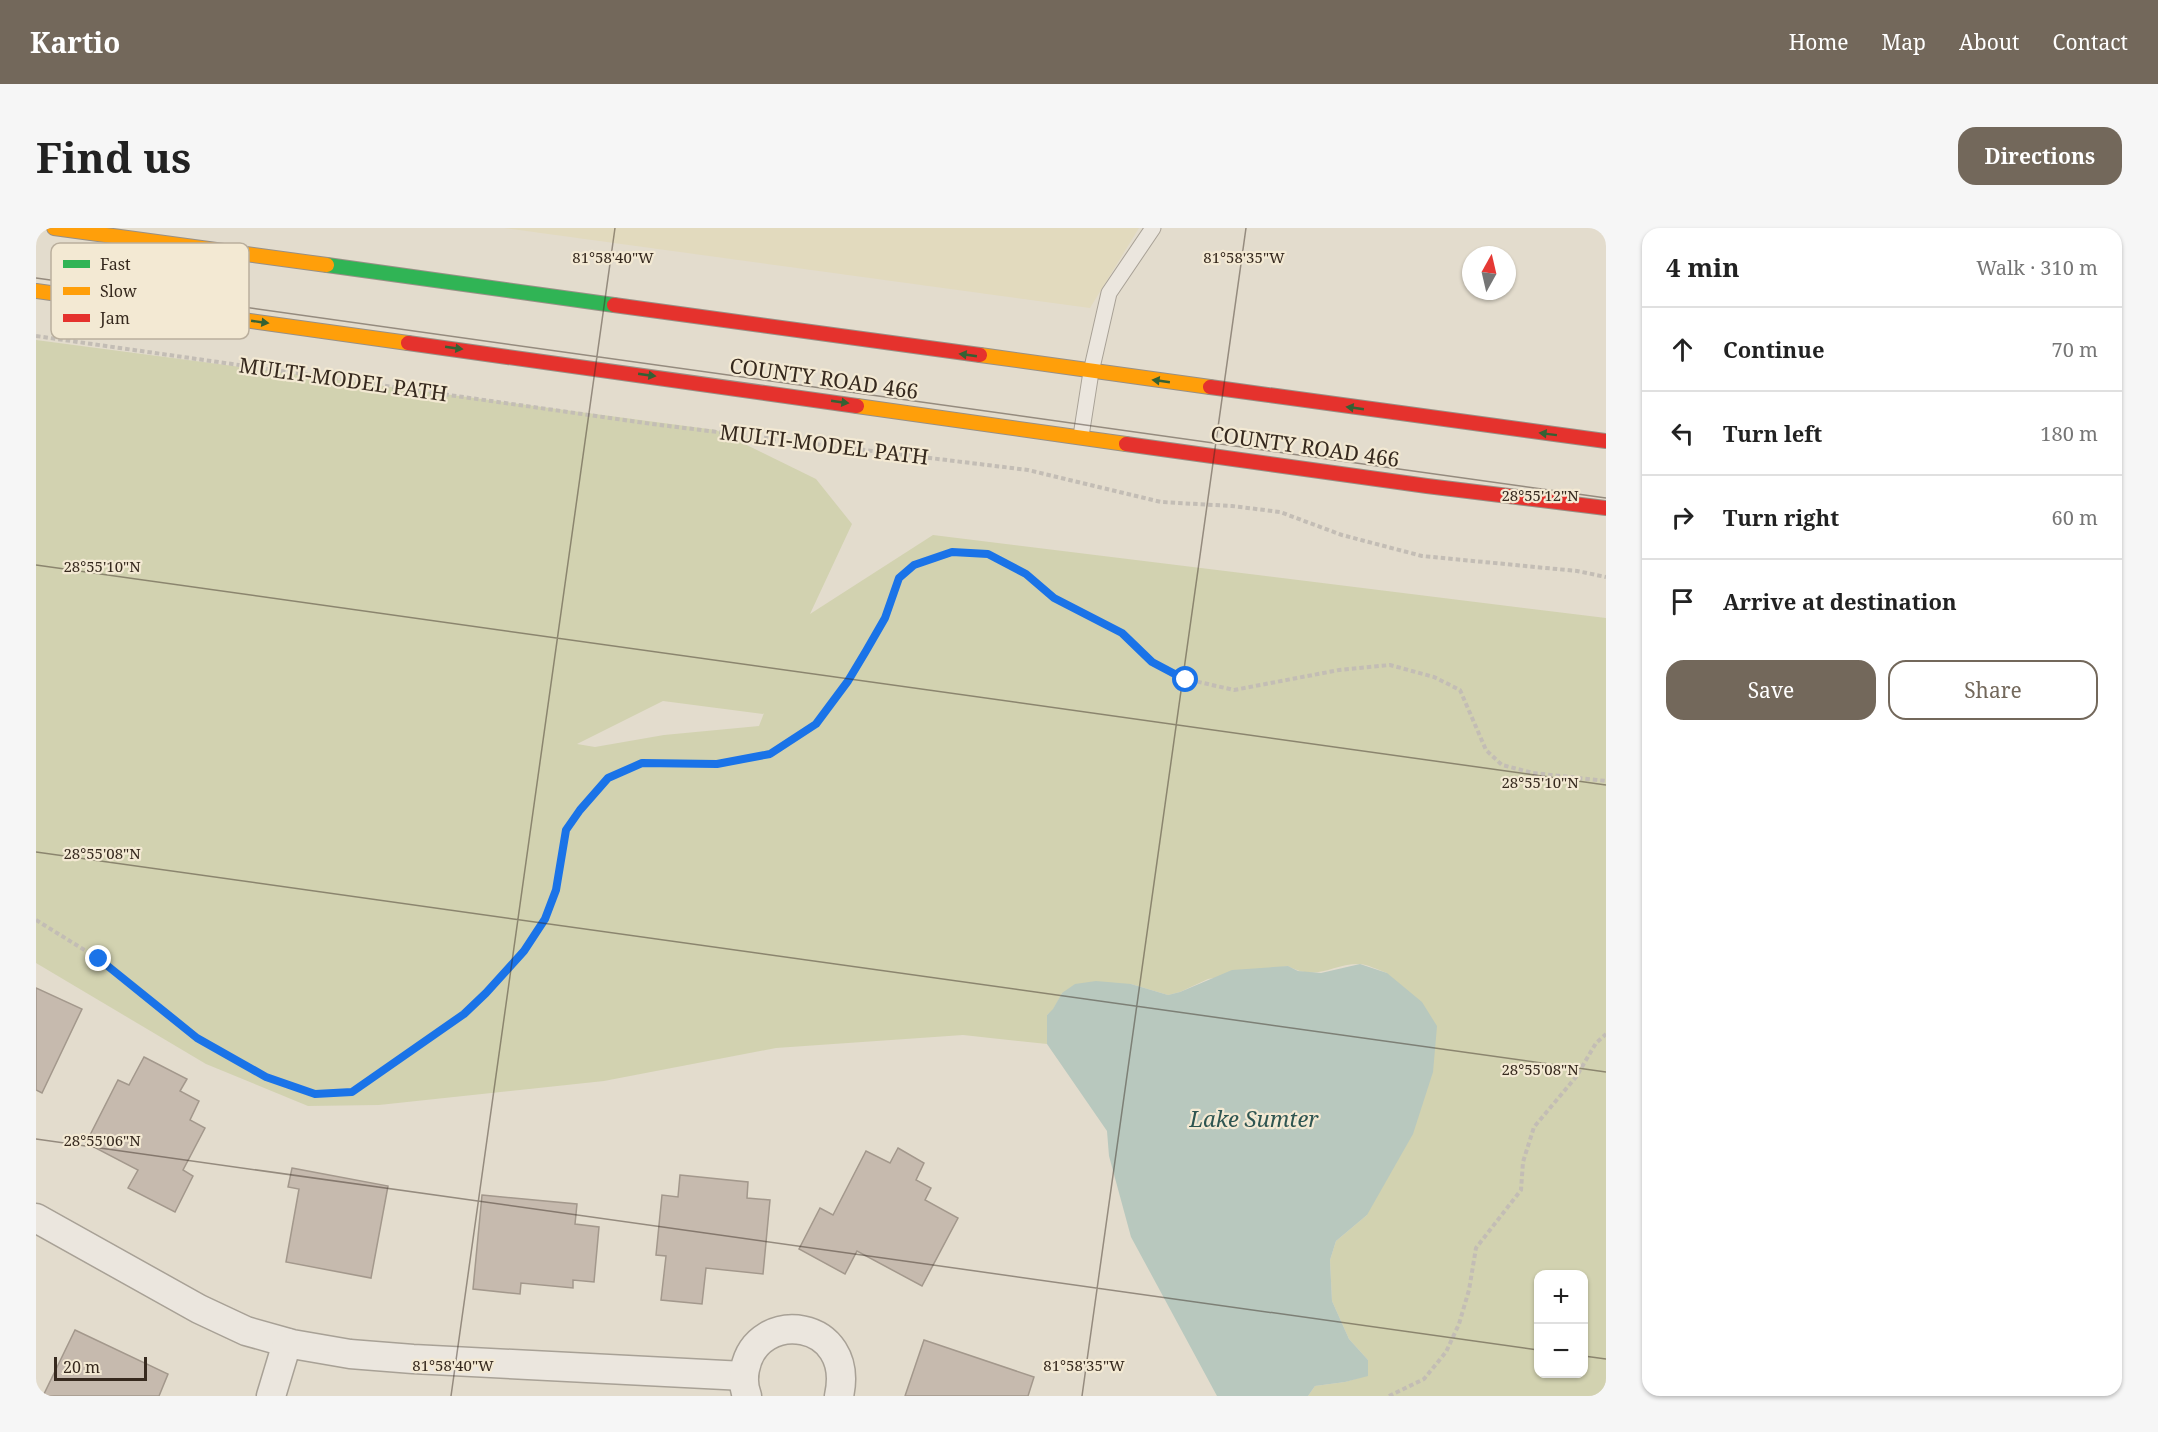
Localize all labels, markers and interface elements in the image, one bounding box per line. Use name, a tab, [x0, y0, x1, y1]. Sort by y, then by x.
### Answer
text: Kartio	[30, 23, 120, 61]
text: Home	[1789, 28, 1849, 56]
text: Map	[1882, 28, 1926, 56]
text: About	[1959, 28, 2020, 56]
text: Contact	[2053, 28, 2128, 56]
button: Directions	[1958, 127, 2122, 185]
text: Find us	[36, 128, 191, 185]
legend	[51, 243, 249, 339]
north arrow	[1462, 246, 1516, 300]
text: 81°58'40"W	[572, 247, 654, 267]
text: 81°58'35"W	[1203, 247, 1285, 267]
text: 4 min	[1666, 249, 1740, 285]
text: Fast	[100, 253, 131, 275]
text: Walk · 310 m	[1976, 254, 2098, 281]
text: Slow	[100, 280, 137, 302]
text: Jam	[99, 307, 130, 329]
one-way arrow	[251, 317, 270, 326]
icon: ahead	[1666, 333, 1699, 366]
text: Continue	[1723, 334, 1825, 364]
text: 70 m	[2052, 336, 2098, 363]
one-way arrow	[444, 344, 463, 353]
one-way arrow	[959, 350, 978, 359]
street label: MULTI-MODEL PATH	[237, 351, 449, 408]
street label: COUNTY ROAD 466	[728, 351, 920, 405]
one-way arrow	[637, 370, 656, 379]
one-way arrow	[1152, 377, 1171, 386]
one-way arrow	[830, 398, 849, 407]
one-way arrow	[1345, 403, 1364, 413]
street label: MULTI-MODEL PATH	[718, 417, 930, 471]
icon: left	[1666, 417, 1699, 450]
text: Turn left	[1723, 418, 1822, 448]
street label: COUNTY ROAD 466	[1209, 419, 1401, 473]
text: 180 m	[2040, 420, 2098, 447]
one-way arrow	[1538, 429, 1557, 438]
text: 28°55'12"N	[1501, 485, 1579, 505]
icon: right	[1666, 501, 1699, 534]
text: Turn right	[1723, 502, 1839, 532]
text: 60 m	[2052, 504, 2098, 531]
text: 28°55'10"N	[63, 556, 141, 576]
icon: arrive	[1666, 585, 1699, 618]
text: Arrive at destination	[1723, 586, 1957, 616]
button: Save	[1666, 660, 1876, 720]
button: Share	[1888, 660, 2098, 720]
route start	[1172, 666, 1198, 692]
text: 28°55'10"N	[1501, 772, 1579, 792]
text: 28°55'08"N	[63, 843, 141, 863]
route end	[85, 945, 111, 971]
text: 28°55'08"N	[1501, 1059, 1579, 1079]
water label: Lake Sumter	[1188, 1103, 1319, 1133]
text: 28°55'06"N	[63, 1130, 141, 1150]
map controls	[1534, 1270, 1588, 1378]
button: +	[1534, 1270, 1588, 1324]
button: −	[1534, 1324, 1588, 1378]
scale bar	[54, 1354, 147, 1382]
text: 81°58'40"W	[412, 1355, 494, 1375]
text: 81°58'35"W	[1043, 1355, 1125, 1375]
text: 20 m	[63, 1356, 100, 1378]

